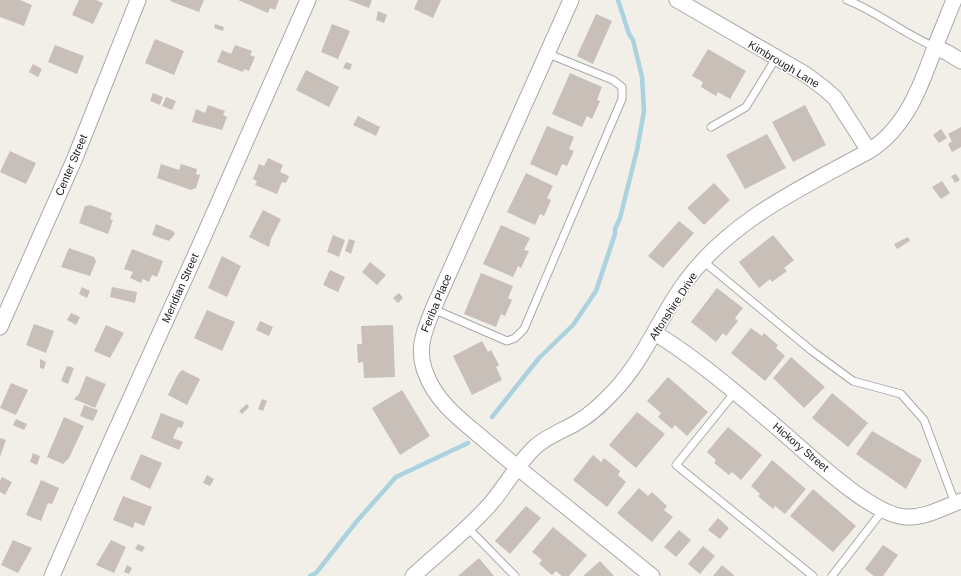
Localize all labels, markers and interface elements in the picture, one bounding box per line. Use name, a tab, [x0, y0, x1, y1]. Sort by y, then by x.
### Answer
street label: Kimbrough Lane	[746, 38, 822, 90]
street label: Center Street	[53, 133, 89, 197]
street label: Meridian Street	[159, 251, 201, 325]
street label: Aftonshire Drive	[647, 270, 699, 342]
street label: Feriba Place	[418, 272, 454, 334]
street label: Hickory Street	[771, 420, 831, 474]

